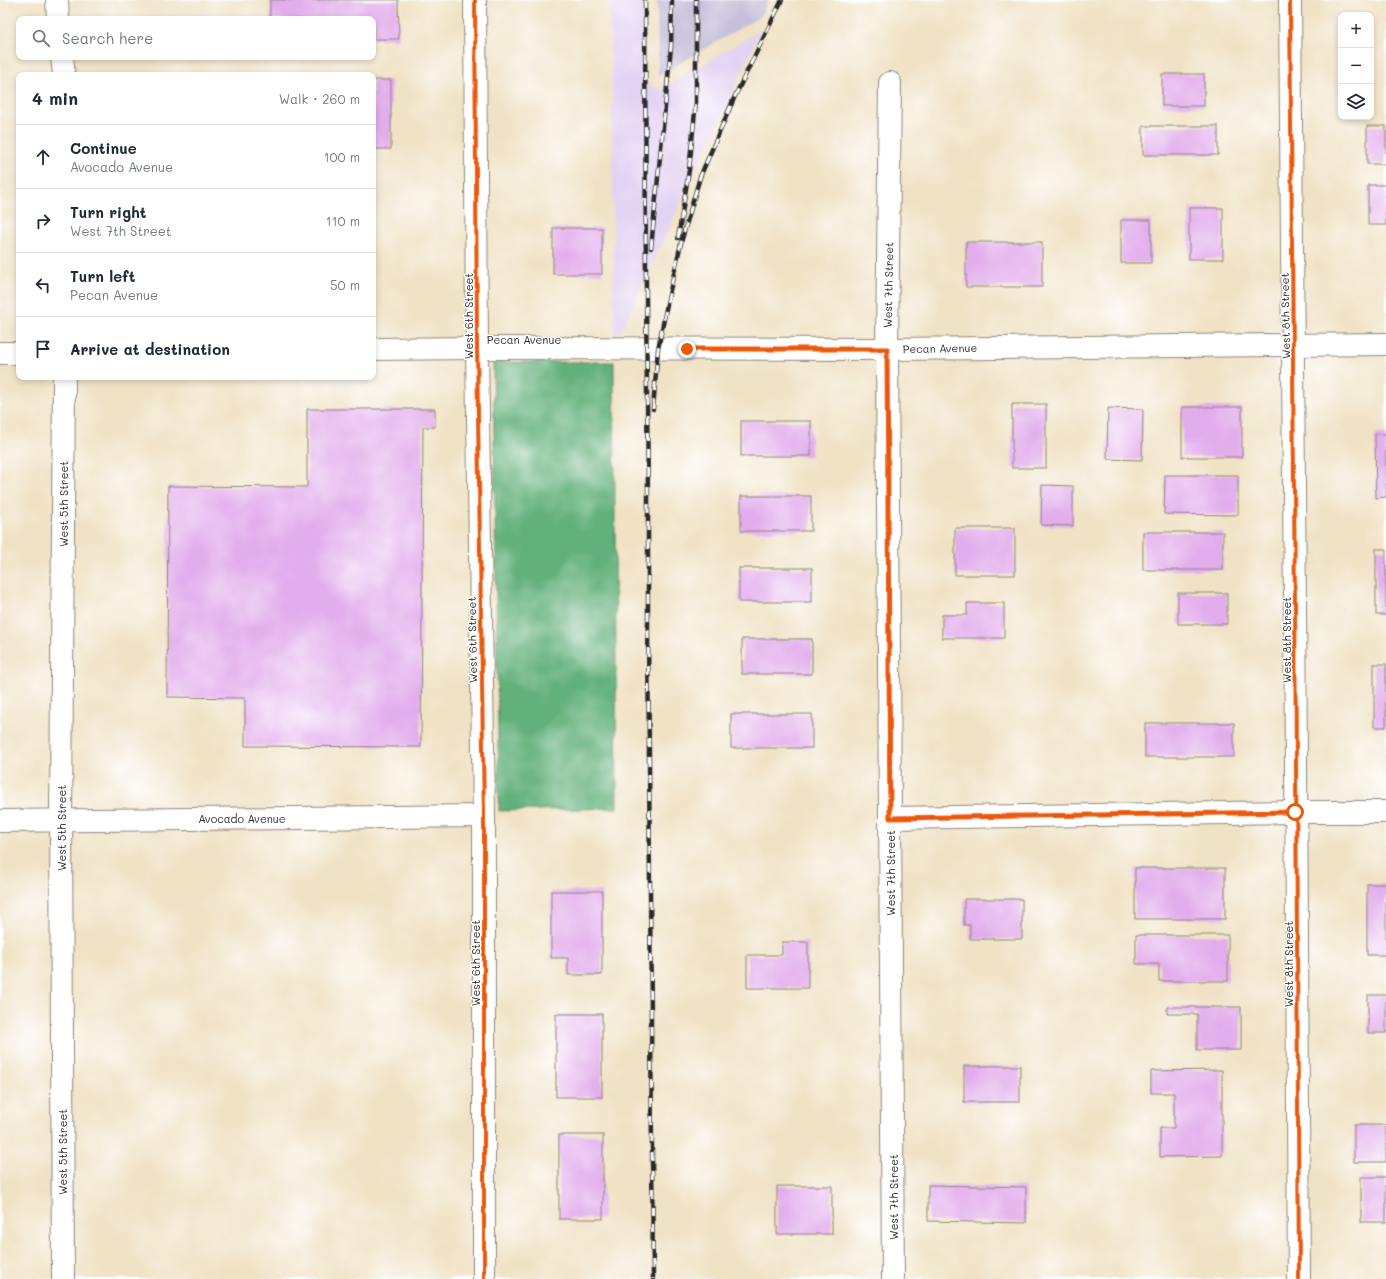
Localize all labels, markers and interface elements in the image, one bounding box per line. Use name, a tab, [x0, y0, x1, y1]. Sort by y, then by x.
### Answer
map controls	[1338, 12, 1374, 120]
button: +	[1338, 12, 1374, 48]
search box	[16, 16, 376, 60]
icon: search	[30, 27, 52, 49]
text: Search here	[62, 28, 153, 48]
button: −	[1338, 48, 1374, 84]
button: layers	[1338, 84, 1374, 120]
text: 4 min	[32, 87, 78, 109]
text: Walk · 260 m	[279, 90, 360, 107]
text: Continue	[70, 138, 137, 158]
icon: ahead	[32, 146, 54, 168]
text: 100 m	[324, 148, 360, 165]
text: Avocado Avenue	[70, 158, 173, 175]
text: Turn right	[70, 202, 147, 222]
icon: right	[32, 210, 54, 232]
text: 110 m	[326, 212, 360, 229]
text: West 7th Street	[70, 222, 171, 239]
street label: West 7th Street	[880, 242, 896, 328]
text: Turn left	[70, 266, 135, 286]
street label: West 6th Street	[461, 273, 476, 359]
street label: West 8th Street	[1277, 273, 1293, 359]
icon: left	[32, 274, 54, 296]
text: 50 m	[330, 276, 360, 293]
text: Pecan Avenue	[70, 286, 158, 303]
street label: Pecan Avenue	[487, 332, 561, 347]
icon: arrive	[32, 338, 54, 360]
text: Arrive at destination	[70, 339, 230, 359]
route end	[678, 340, 696, 358]
street label: Pecan Avenue	[903, 340, 978, 356]
street label: West 5th Street	[56, 461, 71, 547]
street label: West 6th Street	[464, 597, 480, 683]
street label: West 8th Street	[1279, 597, 1294, 683]
street label: West 5th Street	[54, 785, 69, 871]
route start	[1286, 803, 1304, 821]
street label: Avocado Avenue	[198, 811, 286, 826]
street label: West 7th Street	[883, 830, 898, 916]
street label: West 6th Street	[468, 920, 483, 1006]
street label: West 8th Street	[1281, 921, 1296, 1007]
street label: West 5th Street	[55, 1109, 70, 1195]
street label: West 7th Street	[886, 1154, 901, 1240]

